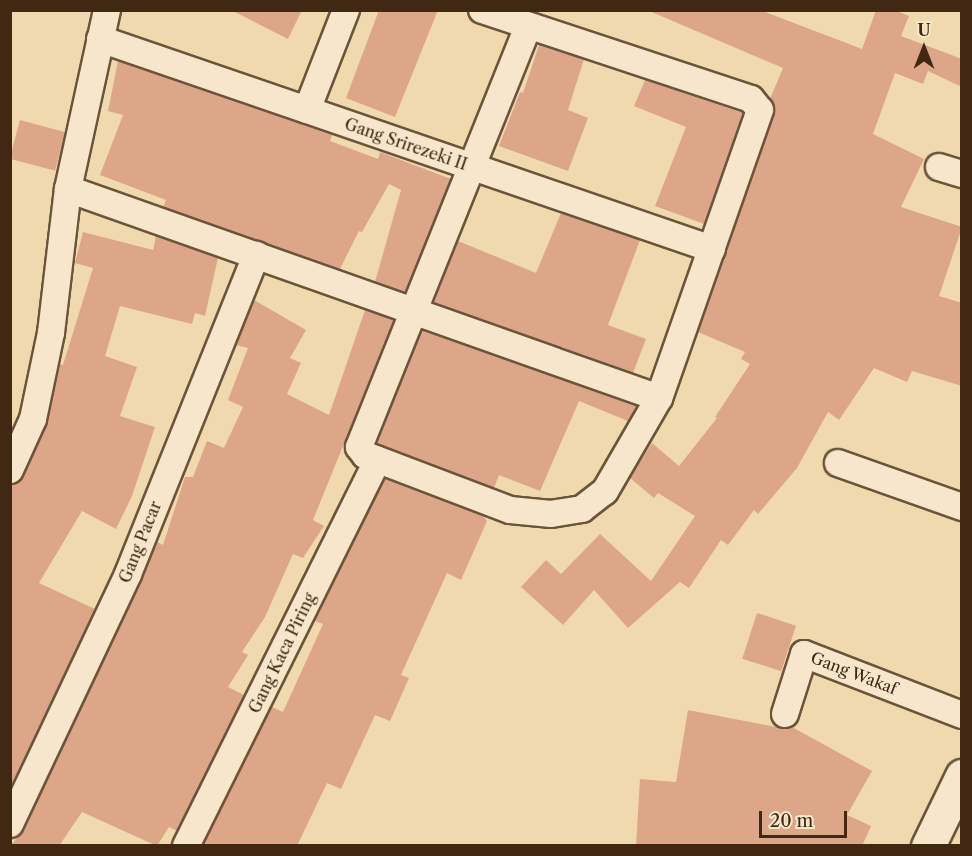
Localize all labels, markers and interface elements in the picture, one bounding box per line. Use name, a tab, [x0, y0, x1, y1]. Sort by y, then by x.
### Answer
north arrow	[894, 18, 954, 78]
text: U	[918, 20, 931, 40]
street label: Gang Srirezeki II	[342, 114, 470, 174]
street label: Gang Pacar	[115, 498, 165, 586]
street label: Gang Kaca Piring	[245, 590, 319, 716]
street label: Gang Wakaf	[808, 648, 900, 698]
scale bar	[762, 799, 850, 837]
text: 20 m	[770, 810, 813, 832]

